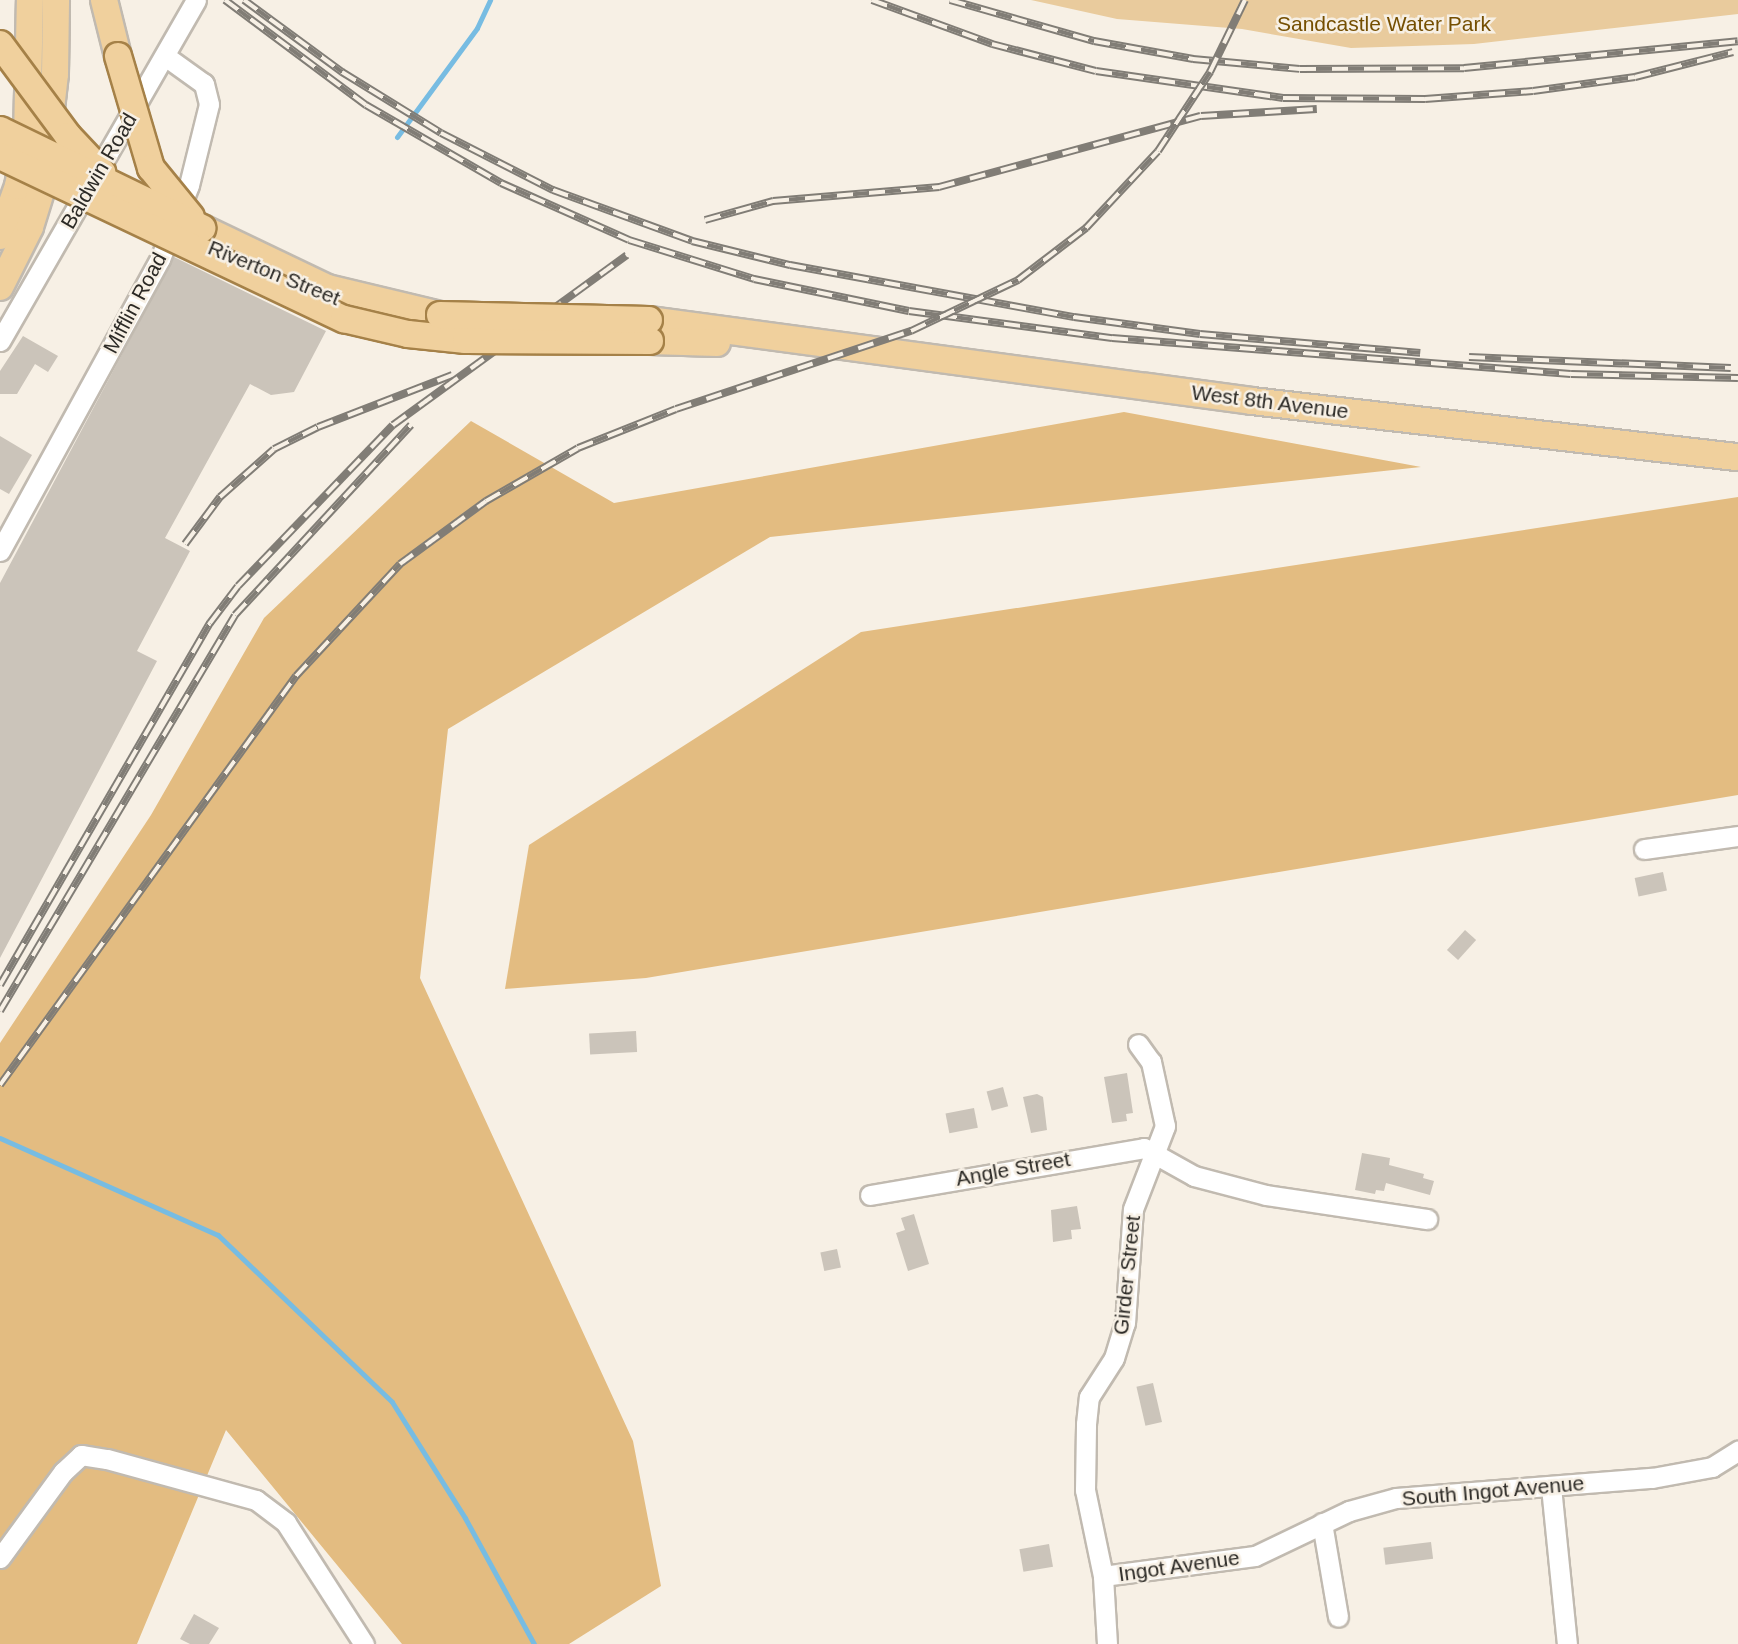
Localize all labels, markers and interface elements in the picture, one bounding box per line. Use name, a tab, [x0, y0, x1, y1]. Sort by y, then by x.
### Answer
park label: Sandcastle Water Park	[1277, 11, 1491, 37]
street label: Baldwin Road	[56, 109, 142, 233]
street label: Riverton Street	[204, 235, 344, 311]
street label: Mifflin Road	[98, 248, 172, 358]
street label: West 8th Avenue	[1189, 380, 1351, 424]
street label: Angle Street	[954, 1147, 1072, 1191]
street label: Girder Street	[1108, 1214, 1146, 1336]
street label: South Ingot Avenue	[1400, 1470, 1586, 1512]
street label: Ingot Avenue	[1116, 1545, 1242, 1587]

